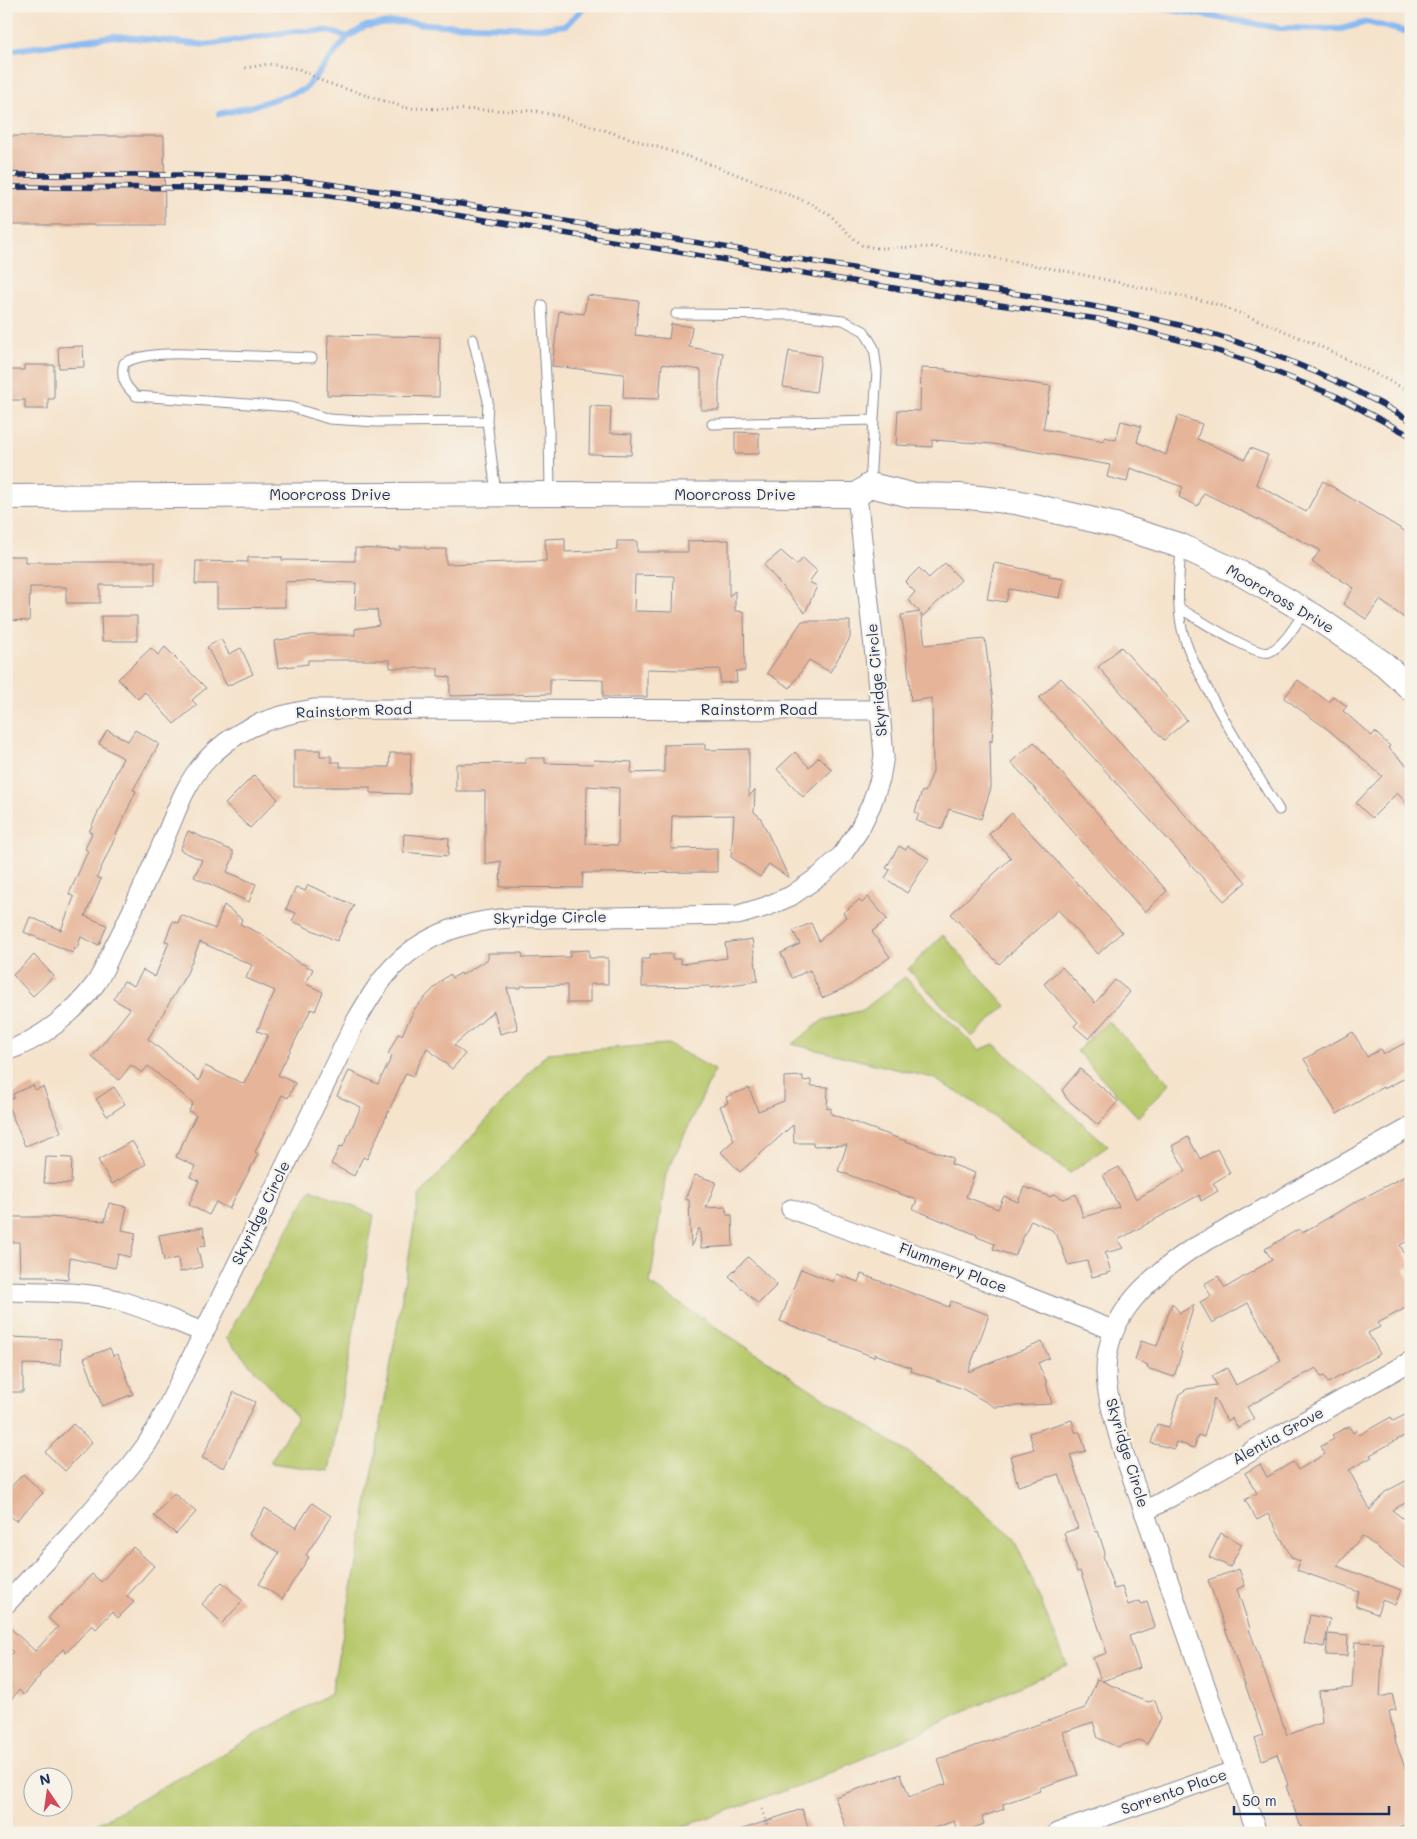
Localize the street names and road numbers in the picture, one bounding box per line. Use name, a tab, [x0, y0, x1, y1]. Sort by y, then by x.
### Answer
street label: Moorcross Drive	[269, 484, 391, 504]
street label: Moorcross Drive	[674, 484, 796, 504]
street label: Moorcross Drive	[1223, 559, 1338, 637]
street label: Skyridge Circle	[861, 623, 891, 737]
street label: Rainstorm Road	[296, 698, 412, 722]
street label: Rainstorm Road	[701, 699, 817, 719]
street label: Skyridge Circle	[493, 906, 607, 928]
street label: Skyridge Circle	[226, 1157, 294, 1268]
street label: Flummery Place	[897, 1237, 1010, 1297]
street label: Skyridge Circle	[1102, 1396, 1154, 1510]
street label: Alentia Grove	[1228, 1402, 1327, 1469]
street label: Sorrento Place	[1118, 1764, 1229, 1819]

